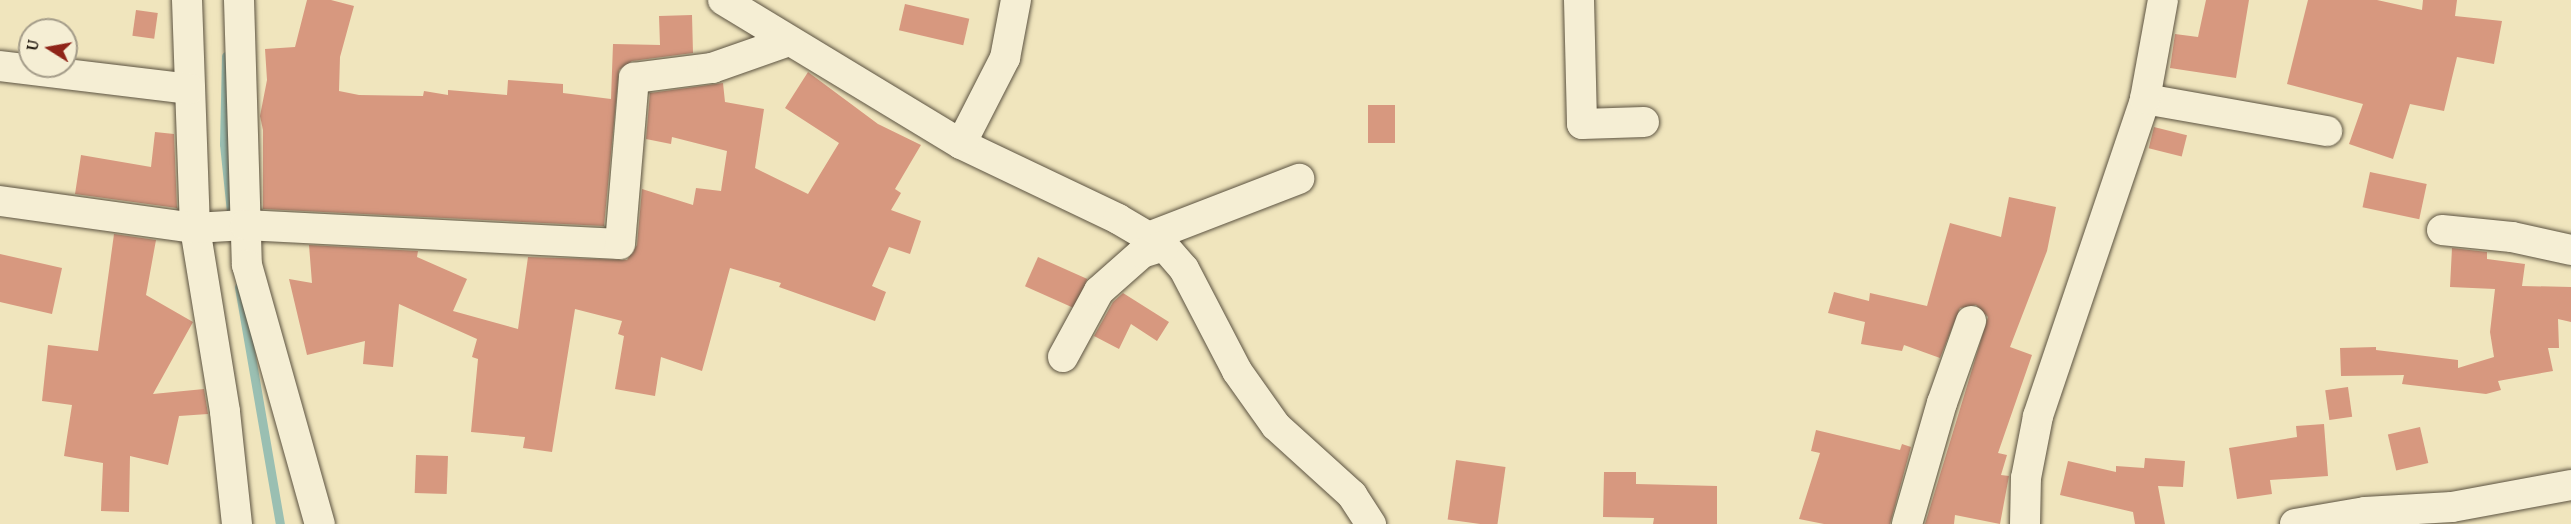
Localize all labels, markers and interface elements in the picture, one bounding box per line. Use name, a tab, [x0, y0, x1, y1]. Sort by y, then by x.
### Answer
north arrow	[18, 18, 78, 78]
text: U	[19, 37, 45, 53]

